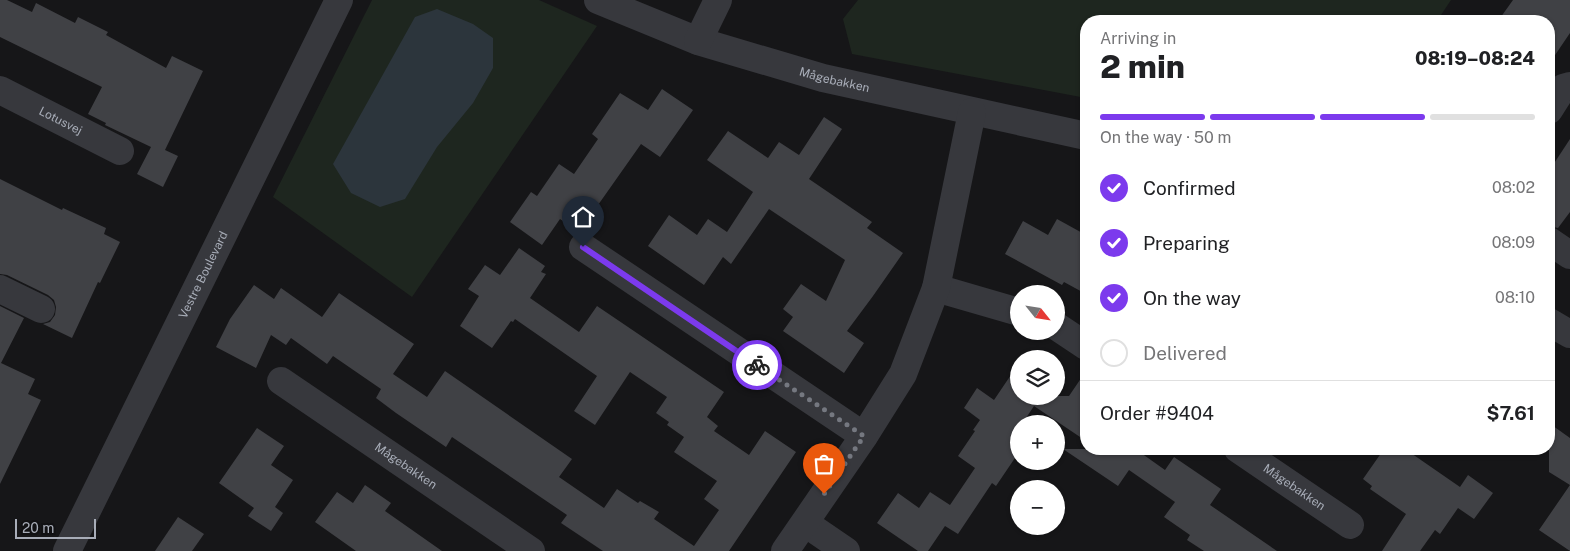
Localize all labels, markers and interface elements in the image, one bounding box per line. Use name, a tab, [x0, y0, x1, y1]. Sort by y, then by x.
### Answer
text: Arriving in	[1100, 29, 1176, 48]
text: 08:19–08:24	[1415, 47, 1535, 69]
text: 2 min	[1100, 48, 1185, 85]
street label: Mågebakken	[798, 64, 871, 95]
street label: Lotusvej	[37, 104, 85, 138]
text: On the way · 50 m	[1100, 128, 1231, 147]
icon: check	[1100, 174, 1128, 202]
text: Confirmed	[1143, 177, 1236, 199]
text: 08:02	[1492, 178, 1535, 197]
pin	[562, 196, 604, 247]
icon: home	[569, 203, 597, 231]
street label: Vestre Boulevard	[176, 229, 231, 321]
icon: check	[1100, 229, 1128, 257]
text: Preparing	[1143, 232, 1230, 254]
text: 08:09	[1492, 233, 1535, 252]
icon: check	[1100, 284, 1128, 312]
north arrow	[1010, 285, 1065, 340]
map controls	[1010, 285, 1065, 535]
text: On the way	[1143, 287, 1241, 309]
text: 08:10	[1495, 288, 1535, 307]
courier	[732, 340, 782, 390]
text: Delivered	[1143, 342, 1227, 364]
button: layers	[1010, 350, 1065, 405]
icon: bike	[743, 351, 771, 379]
text: Order #9404	[1100, 402, 1214, 424]
text: $7.61	[1487, 402, 1535, 424]
button: +	[1010, 415, 1065, 470]
street label: Mågebakken	[372, 440, 440, 492]
pin	[803, 443, 845, 494]
icon: bag	[810, 450, 838, 478]
street label: Mågebakken	[1261, 461, 1328, 513]
button: −	[1010, 480, 1065, 535]
scale bar	[15, 516, 96, 539]
text: 20 m	[22, 520, 54, 536]

